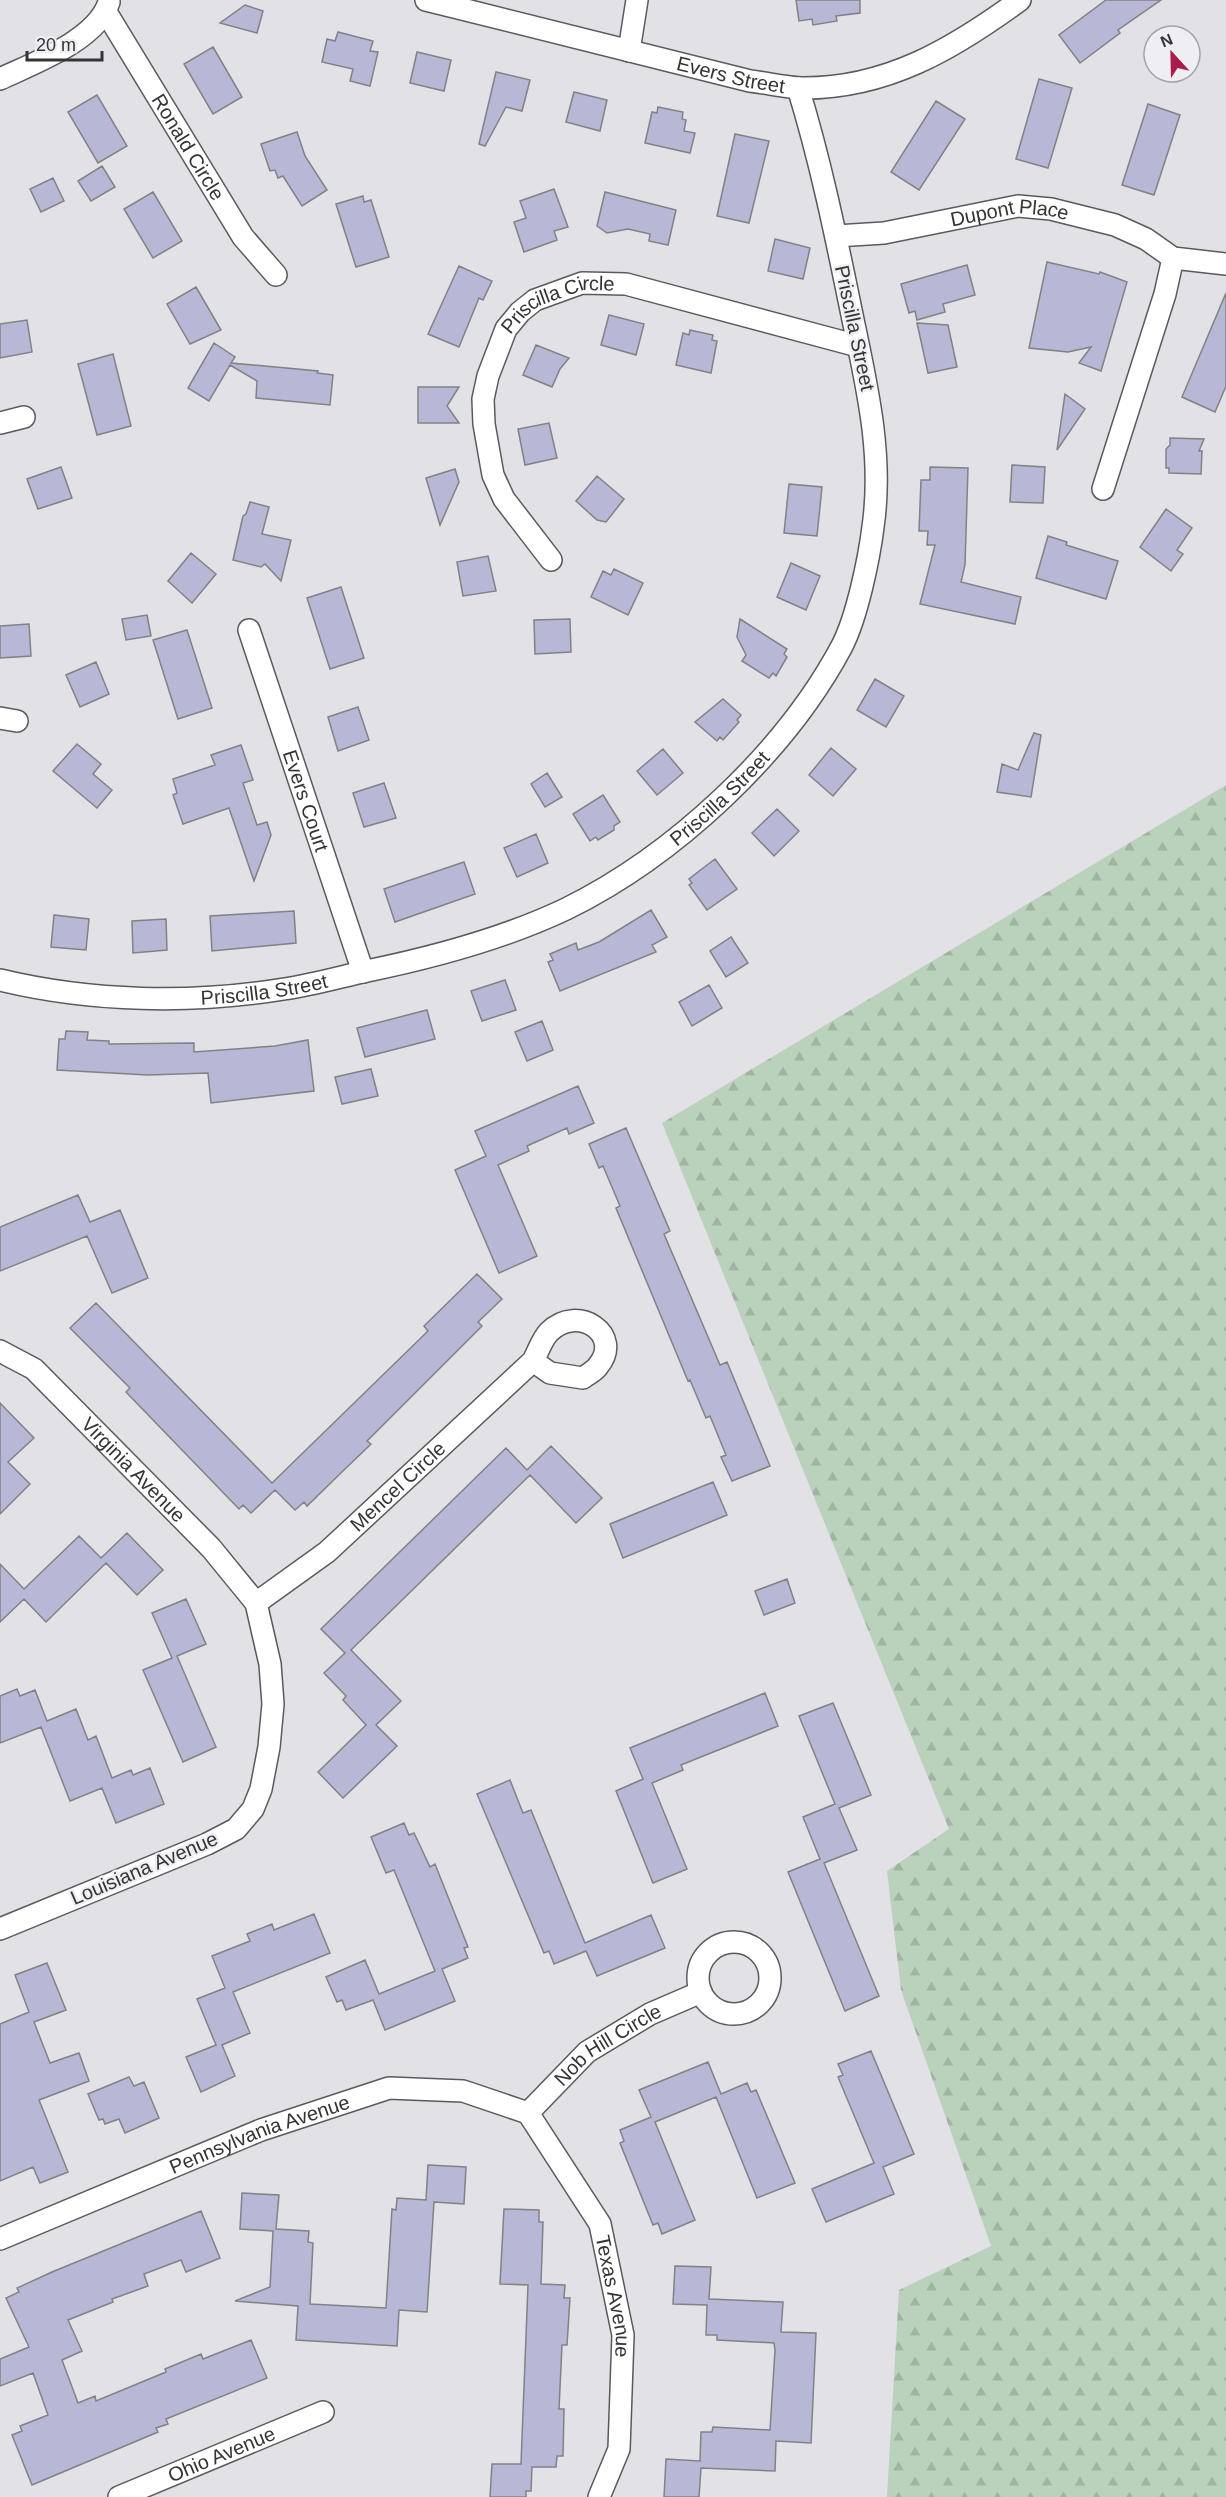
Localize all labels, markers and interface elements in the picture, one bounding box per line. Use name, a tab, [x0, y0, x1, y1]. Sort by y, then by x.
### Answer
scale bar	[27, 24, 102, 62]
north arrow	[1142, 24, 1202, 84]
text: N	[1158, 31, 1175, 51]
text: 20 m	[36, 35, 76, 55]
street label: Evers Street	[675, 52, 787, 97]
street label: Ronald Circle	[148, 90, 229, 204]
street label: Dupont Place	[948, 195, 1071, 230]
street label: Priscilla Street	[831, 263, 879, 393]
street label: Priscilla Circle	[496, 272, 615, 337]
street label: Priscilla Street	[666, 746, 774, 850]
street label: Evers Court	[279, 747, 333, 855]
street label: Priscilla Street	[200, 970, 330, 1009]
street label: Virginia Avenue	[77, 1413, 190, 1527]
street label: Mencel Circle	[346, 1437, 450, 1536]
street label: Louisiana Avenue	[67, 1827, 221, 1909]
street label: Nob Hill Circle	[550, 2000, 664, 2090]
street label: Pennsylvania Avenue	[166, 2091, 352, 2178]
street label: Texas Avenue	[592, 2233, 634, 2358]
street label: Ohio Avenue	[165, 2422, 278, 2486]

